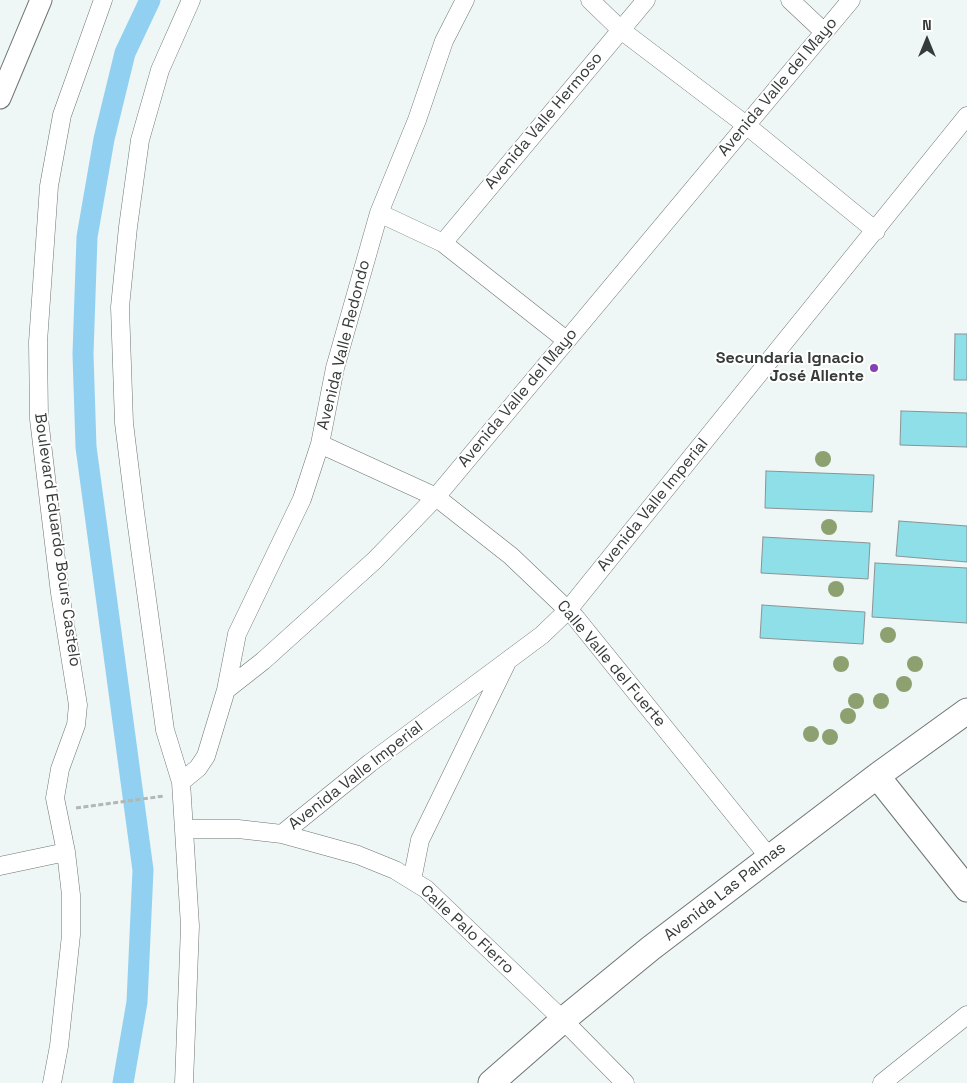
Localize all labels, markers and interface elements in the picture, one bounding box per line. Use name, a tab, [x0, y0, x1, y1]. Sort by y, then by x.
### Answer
street label: Avenida Valle del Mayo	[714, 14, 842, 160]
north arrow	[902, 15, 952, 65]
text: N	[922, 16, 932, 34]
street label: Avenida Valle Hermoso	[481, 49, 607, 193]
street label: Avenida Valle Redondo	[314, 258, 374, 432]
street label: Avenida Valle del Mayo	[454, 325, 582, 471]
place label: Secundaria Ignacio José Allente	[716, 349, 864, 387]
marker: Secundaria Ignacio José Allente	[868, 362, 880, 374]
street label: Boulevard Eduardo Bours Castelo	[30, 412, 84, 668]
street label: Avenida Valle Imperial	[594, 435, 712, 575]
street label: Calle Valle del Fuerte	[552, 597, 670, 731]
street label: Avenida Valle Imperial	[285, 718, 427, 834]
street label: Avenida Las Palmas	[660, 839, 790, 945]
street label: Calle Palo Fierro	[416, 882, 518, 978]

